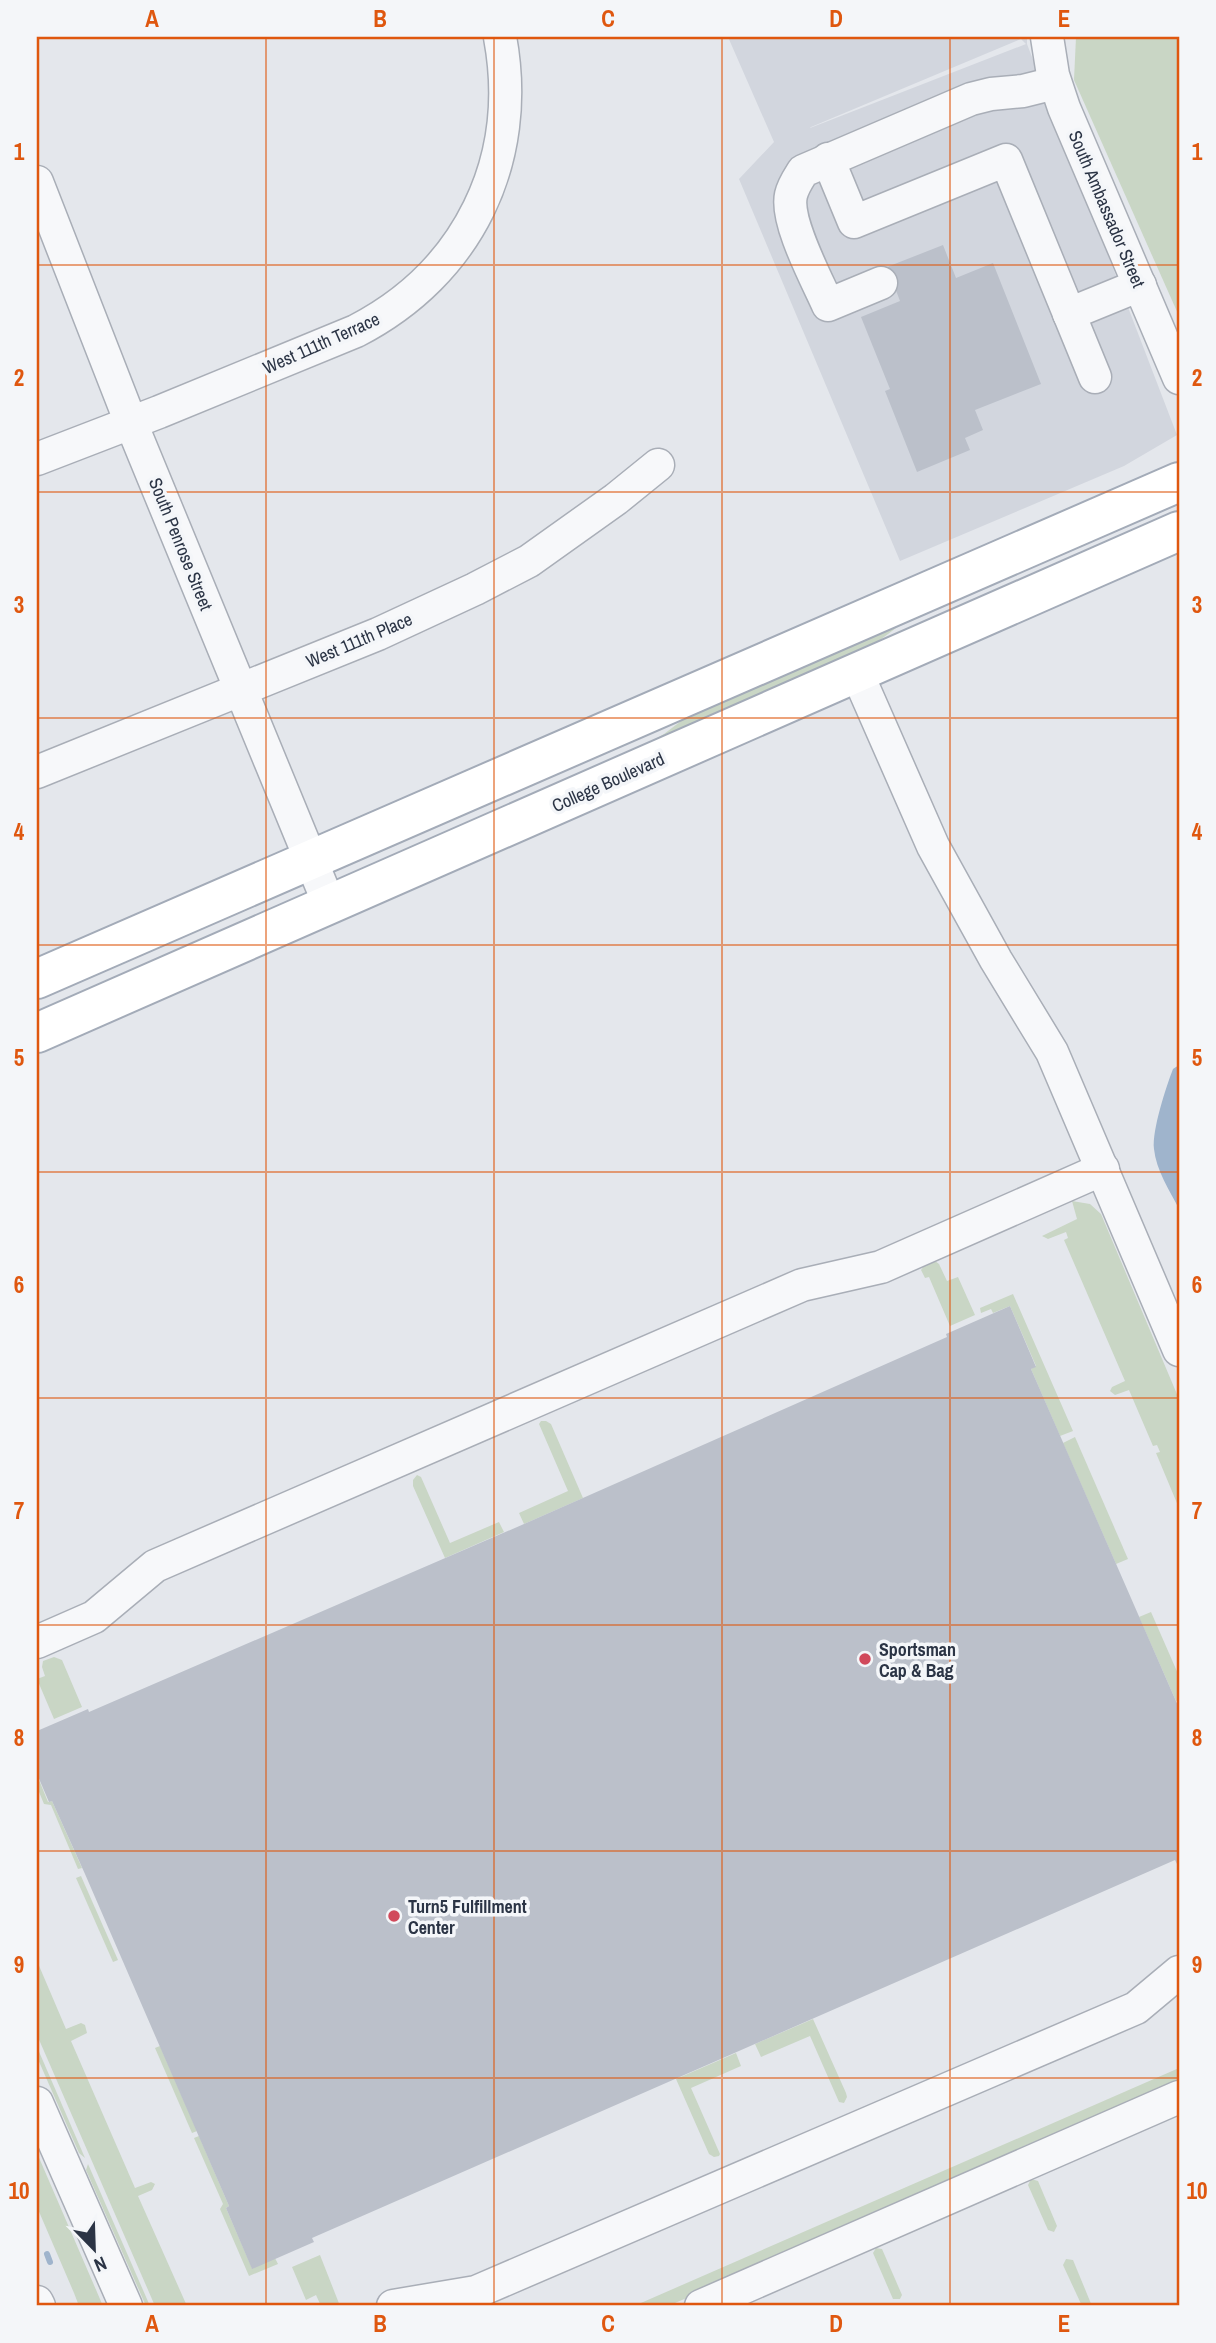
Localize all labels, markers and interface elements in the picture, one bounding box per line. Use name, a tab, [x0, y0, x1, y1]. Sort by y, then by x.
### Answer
text: A	[145, 3, 159, 34]
text: B	[373, 3, 387, 34]
text: C	[601, 3, 615, 34]
text: D	[829, 3, 843, 34]
text: E	[1058, 3, 1070, 34]
street label: South Ambassador Street	[1063, 127, 1151, 291]
text: 1	[14, 136, 25, 167]
text: 1	[1192, 136, 1203, 167]
street label: West 111th Terrace	[259, 306, 383, 380]
text: 2	[14, 362, 24, 393]
text: 2	[1192, 362, 1202, 393]
street label: South Penrose Street	[143, 474, 219, 614]
text: 3	[14, 589, 24, 620]
text: 3	[1192, 589, 1202, 620]
street label: West 111th Place	[302, 606, 416, 674]
street label: College Boulevard	[548, 746, 668, 818]
text: 4	[14, 816, 25, 847]
text: 4	[1192, 816, 1203, 847]
text: 5	[14, 1042, 24, 1073]
text: 5	[1192, 1042, 1202, 1073]
text: 6	[14, 1269, 24, 1300]
text: 6	[1192, 1269, 1202, 1300]
text: 7	[14, 1495, 24, 1526]
text: 7	[1192, 1495, 1202, 1526]
place label: Sportsman Cap & Bag	[879, 1637, 956, 1683]
marker: Sportsman Cap & Bag	[857, 1651, 873, 1667]
text: 8	[14, 1722, 24, 1753]
text: 8	[1192, 1722, 1202, 1753]
place label: Turn5 Fulfillment Center	[408, 1894, 527, 1940]
marker: Turn5 Fulfillment Center	[386, 1908, 402, 1924]
text: 9	[14, 1949, 24, 1980]
text: 9	[1192, 1949, 1202, 1980]
text: 10	[9, 2175, 29, 2206]
text: 10	[1187, 2175, 1207, 2206]
north arrow	[60, 2214, 130, 2284]
text: N	[90, 2250, 111, 2279]
text: A	[145, 2308, 159, 2339]
text: B	[373, 2308, 387, 2339]
text: C	[601, 2308, 615, 2339]
text: D	[829, 2308, 843, 2339]
text: E	[1058, 2308, 1070, 2339]

